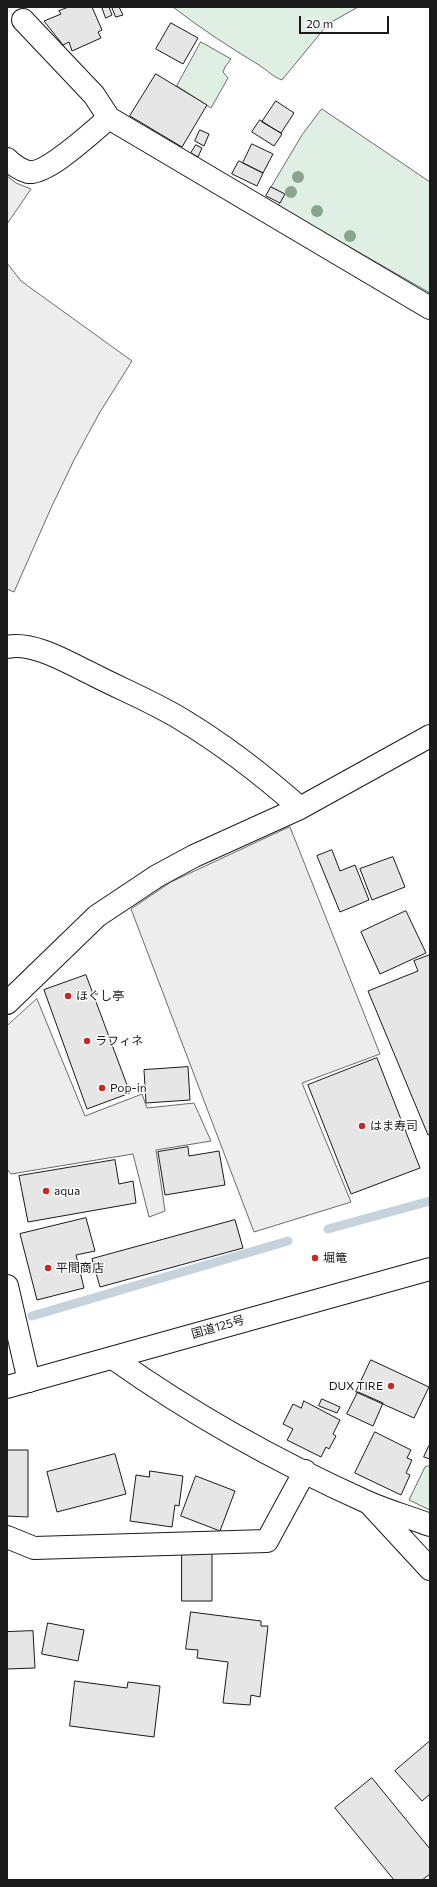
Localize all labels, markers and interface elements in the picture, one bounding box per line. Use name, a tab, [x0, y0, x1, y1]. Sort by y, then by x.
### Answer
scale bar	[301, 8, 391, 34]
text: 20 m	[306, 16, 333, 30]
place label: ほぐし亭	[76, 989, 124, 1003]
marker: ほぐし亭	[63, 991, 73, 1001]
place label: ラフィネ	[95, 1034, 143, 1048]
marker: ラフィネ	[82, 1036, 92, 1046]
place label: Pop-in	[110, 1081, 147, 1095]
marker: Pop-in	[97, 1083, 107, 1093]
place label: はま寿司	[370, 1119, 418, 1133]
marker: はま寿司	[357, 1121, 367, 1131]
place label: aqua	[54, 1184, 80, 1198]
marker: aqua	[41, 1186, 51, 1196]
place label: 堀篭	[323, 1251, 347, 1265]
marker: 堀篭	[310, 1253, 320, 1263]
place label: 平間商店	[56, 1261, 104, 1275]
marker: 平間商店	[43, 1263, 53, 1273]
street label: 国道125号	[190, 1313, 246, 1341]
place label: DUX TIRE	[329, 1379, 383, 1393]
marker: DUX TIRE	[386, 1381, 396, 1391]

